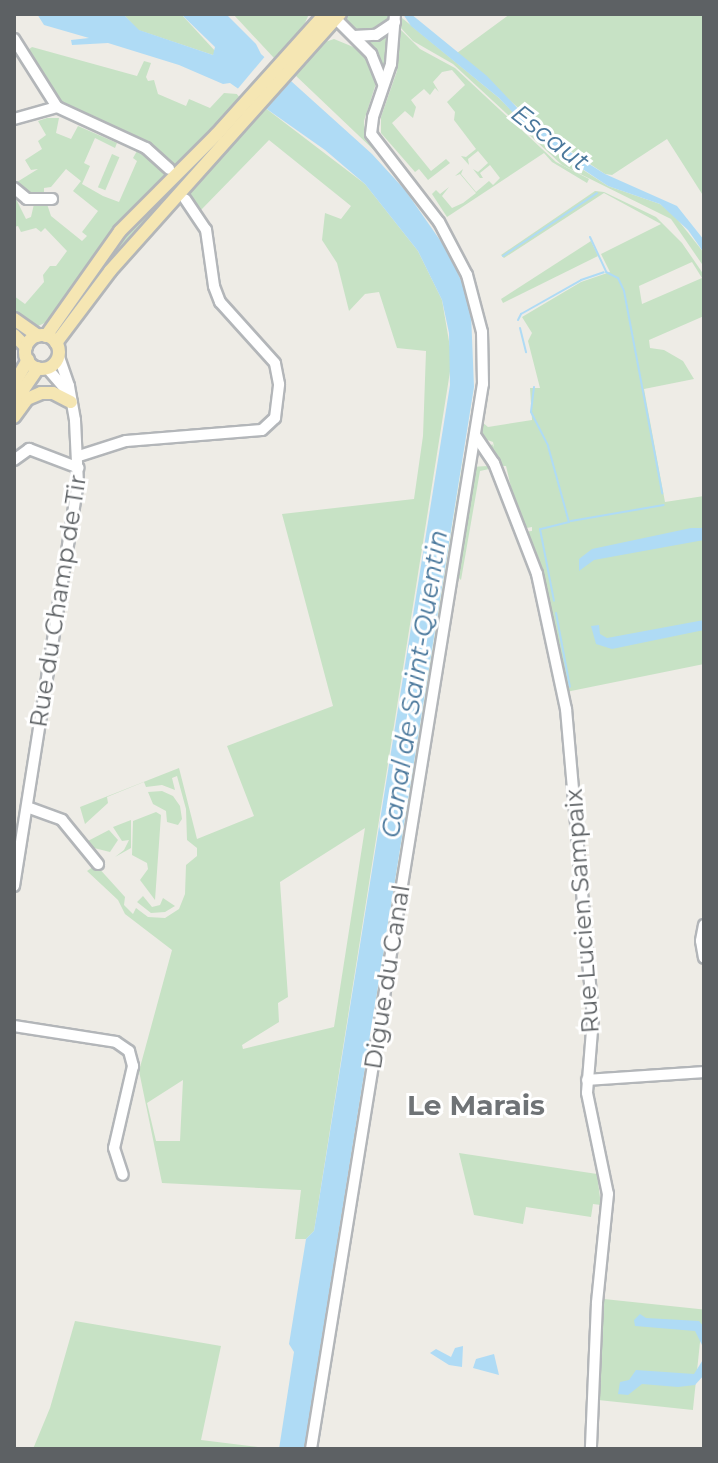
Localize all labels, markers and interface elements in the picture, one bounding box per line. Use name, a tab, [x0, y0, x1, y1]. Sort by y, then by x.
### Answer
water label: Escaut	[505, 98, 595, 178]
street label: Rue du Champ de Tir	[24, 473, 92, 729]
water label: Canal de Saint-Quentin	[375, 528, 455, 840]
street label: Rue Lucien Sampaix	[559, 788, 605, 1034]
street label: Digue du Canal	[358, 883, 416, 1071]
district label: Le Marais	[407, 1088, 545, 1122]

